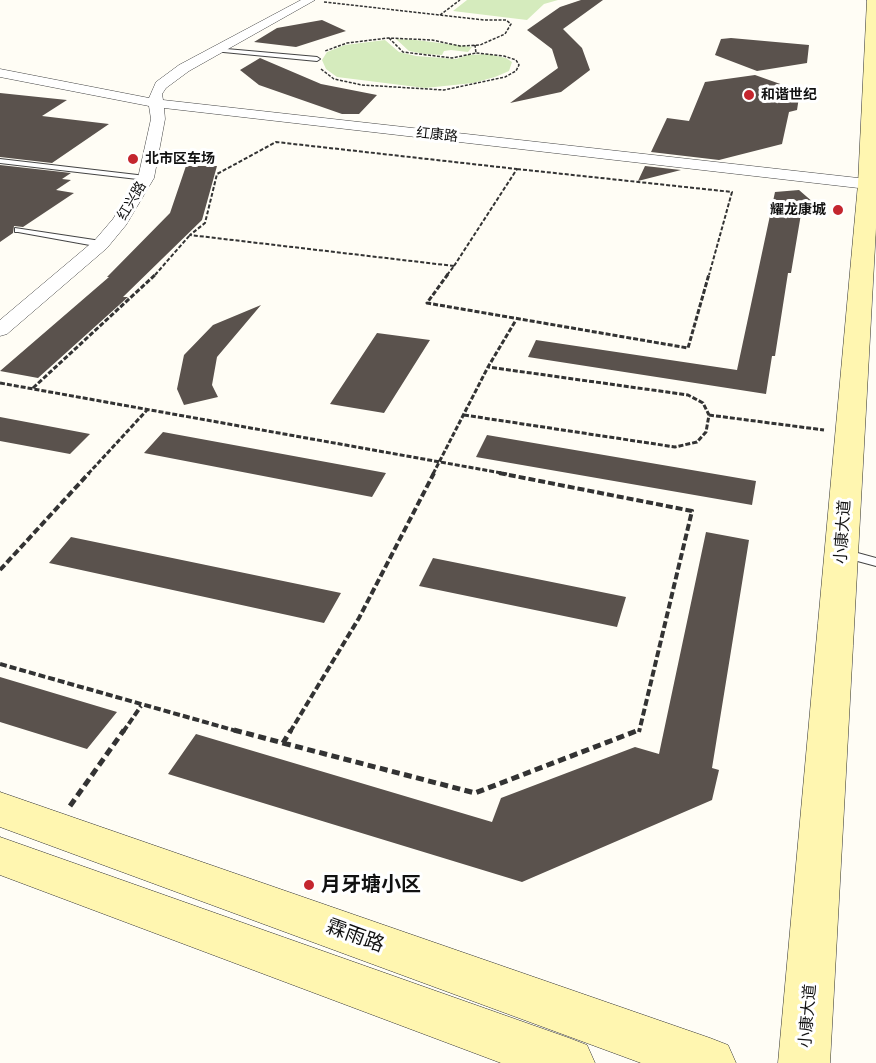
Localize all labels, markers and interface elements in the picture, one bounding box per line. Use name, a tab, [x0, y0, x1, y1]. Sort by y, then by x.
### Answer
place label: 和谐世纪	[761, 87, 817, 103]
marker: 和谐世纪	[742, 88, 756, 102]
street label: 红康路	[415, 124, 459, 146]
place label: 北市区车场	[145, 151, 215, 167]
marker: 北市区车场	[126, 152, 140, 166]
street label: 红兴路	[114, 179, 150, 223]
place label: 耀龙康城	[770, 202, 826, 218]
marker: 耀龙康城	[831, 203, 845, 217]
street label: 小康大道	[831, 499, 855, 565]
place label: 月牙塘小区	[321, 873, 421, 897]
marker: 月牙塘小区	[302, 878, 316, 892]
street label: 霖雨路	[323, 914, 387, 958]
street label: 小康大道	[796, 983, 820, 1049]

